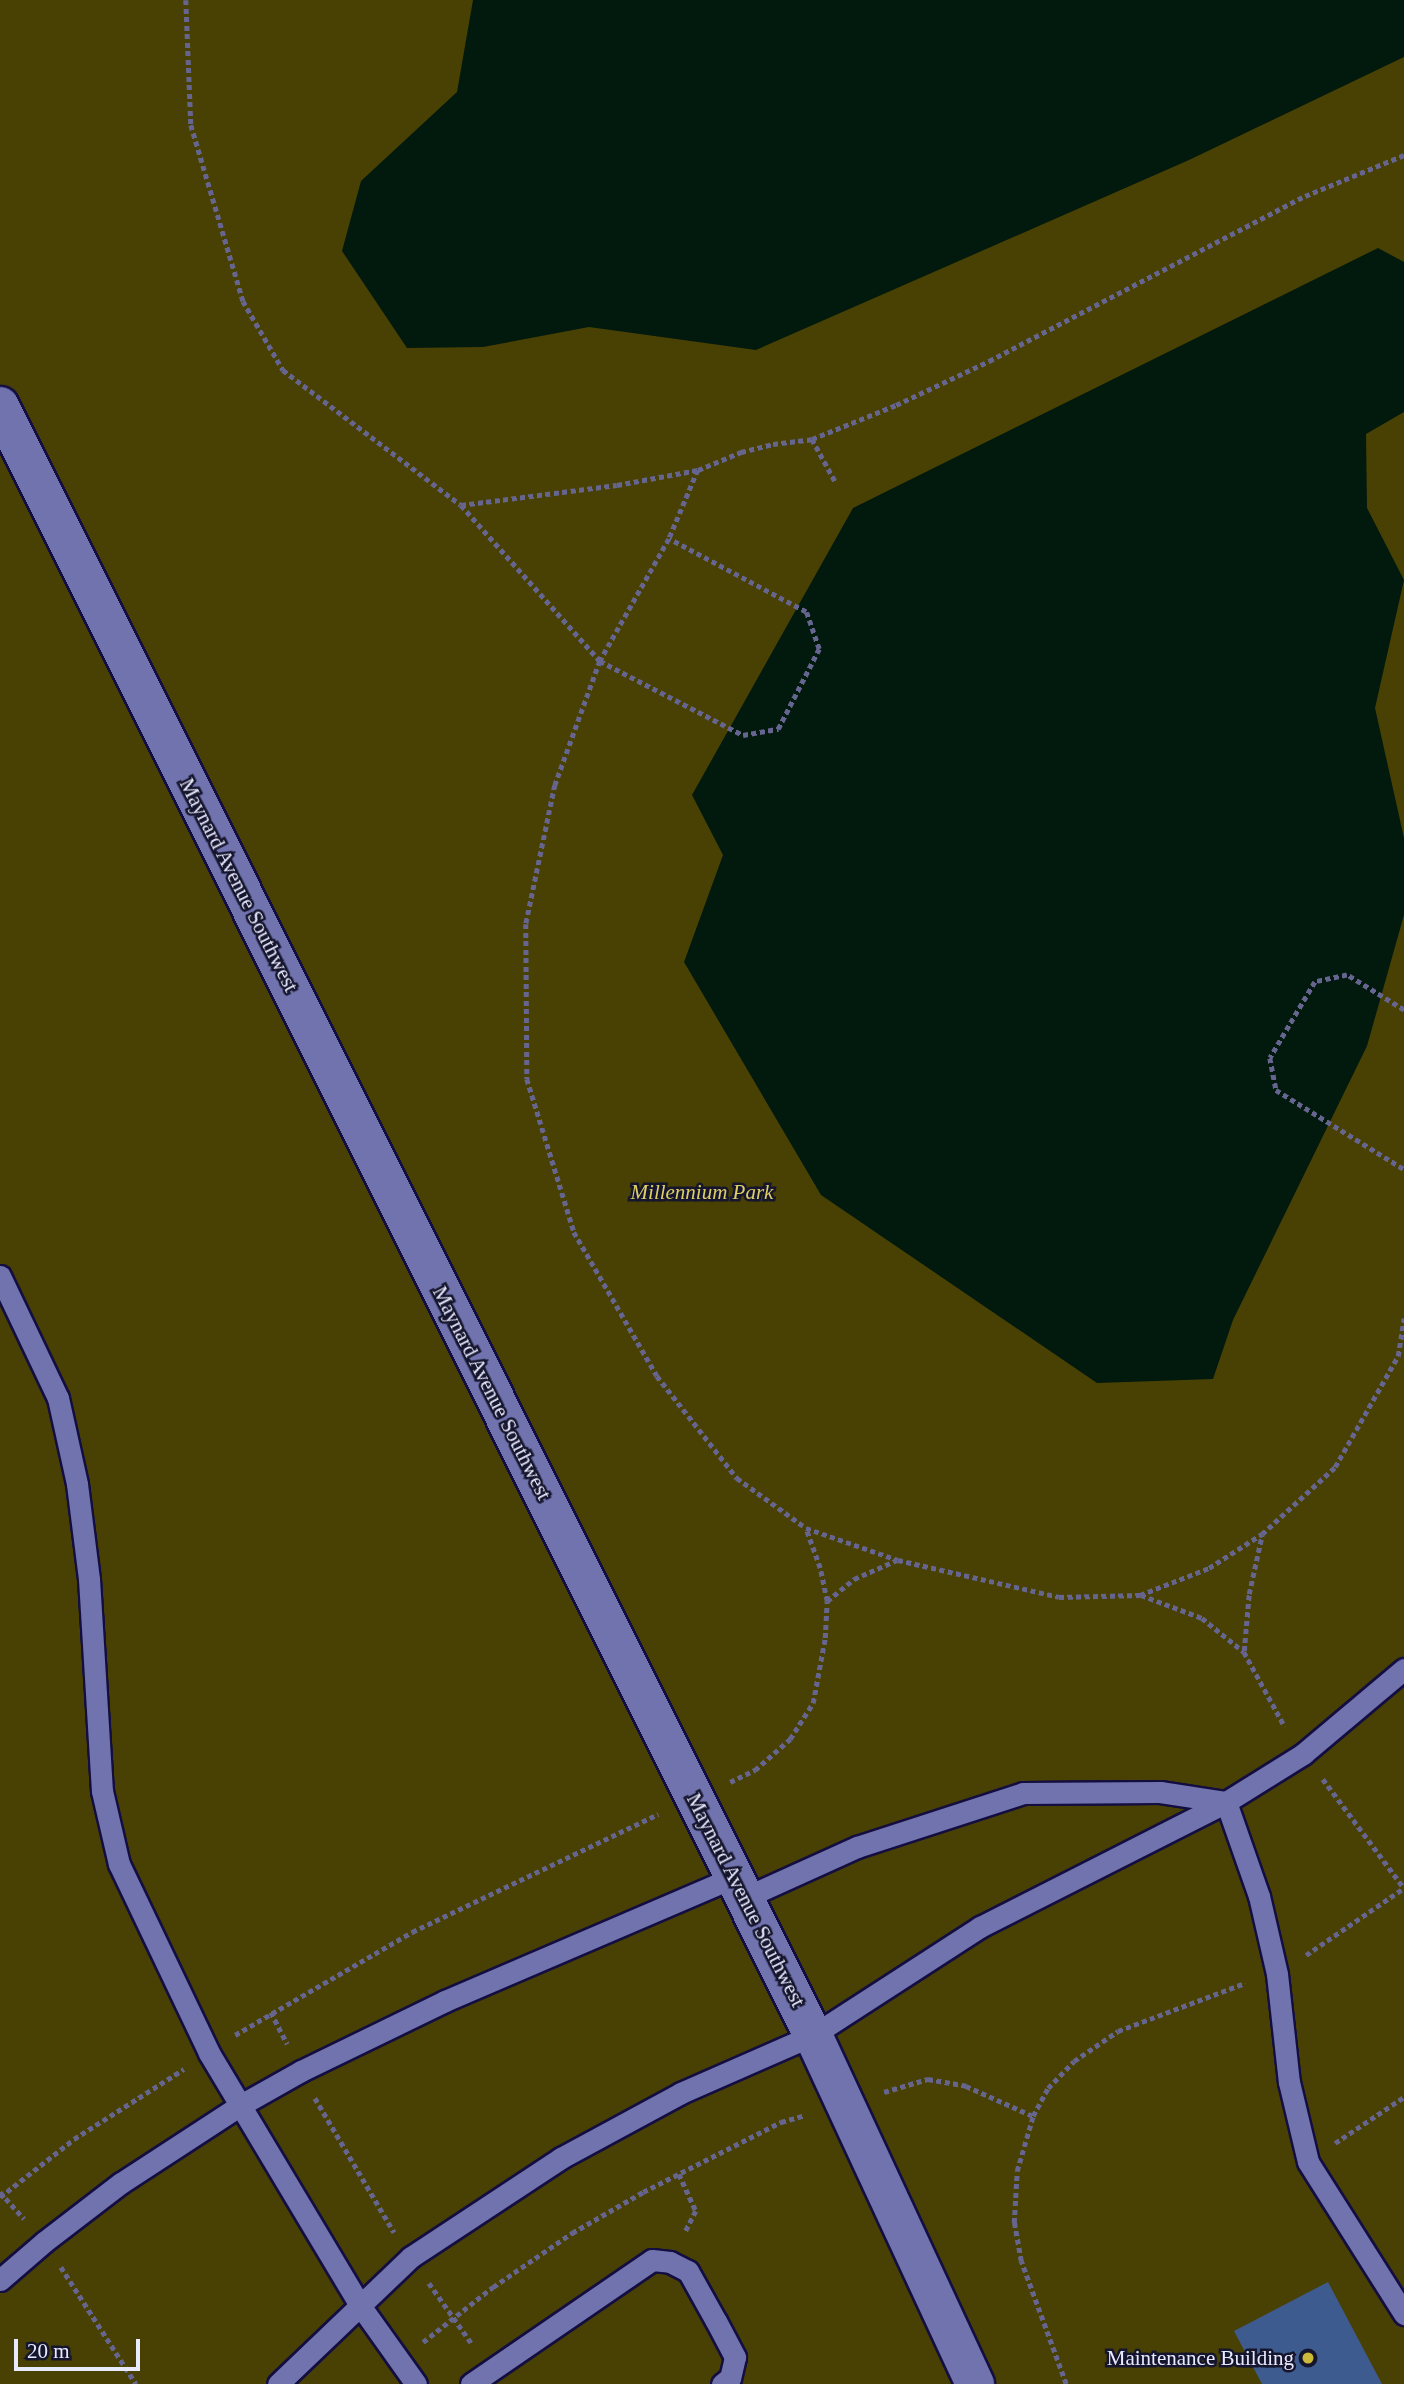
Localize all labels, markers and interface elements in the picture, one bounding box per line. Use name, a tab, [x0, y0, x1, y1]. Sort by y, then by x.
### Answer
street label: Maynard Avenue Southwest	[174, 773, 304, 997]
park label: Millennium Park	[631, 1179, 773, 1205]
street label: Maynard Avenue Southwest	[427, 1281, 557, 1505]
street label: Maynard Avenue Southwest	[681, 1788, 811, 2012]
scale bar	[18, 2324, 144, 2368]
text: 20 m	[27, 2339, 70, 2363]
place label: Maintenance Building	[1107, 2345, 1294, 2371]
marker: Maintenance Building	[1300, 2350, 1316, 2366]

